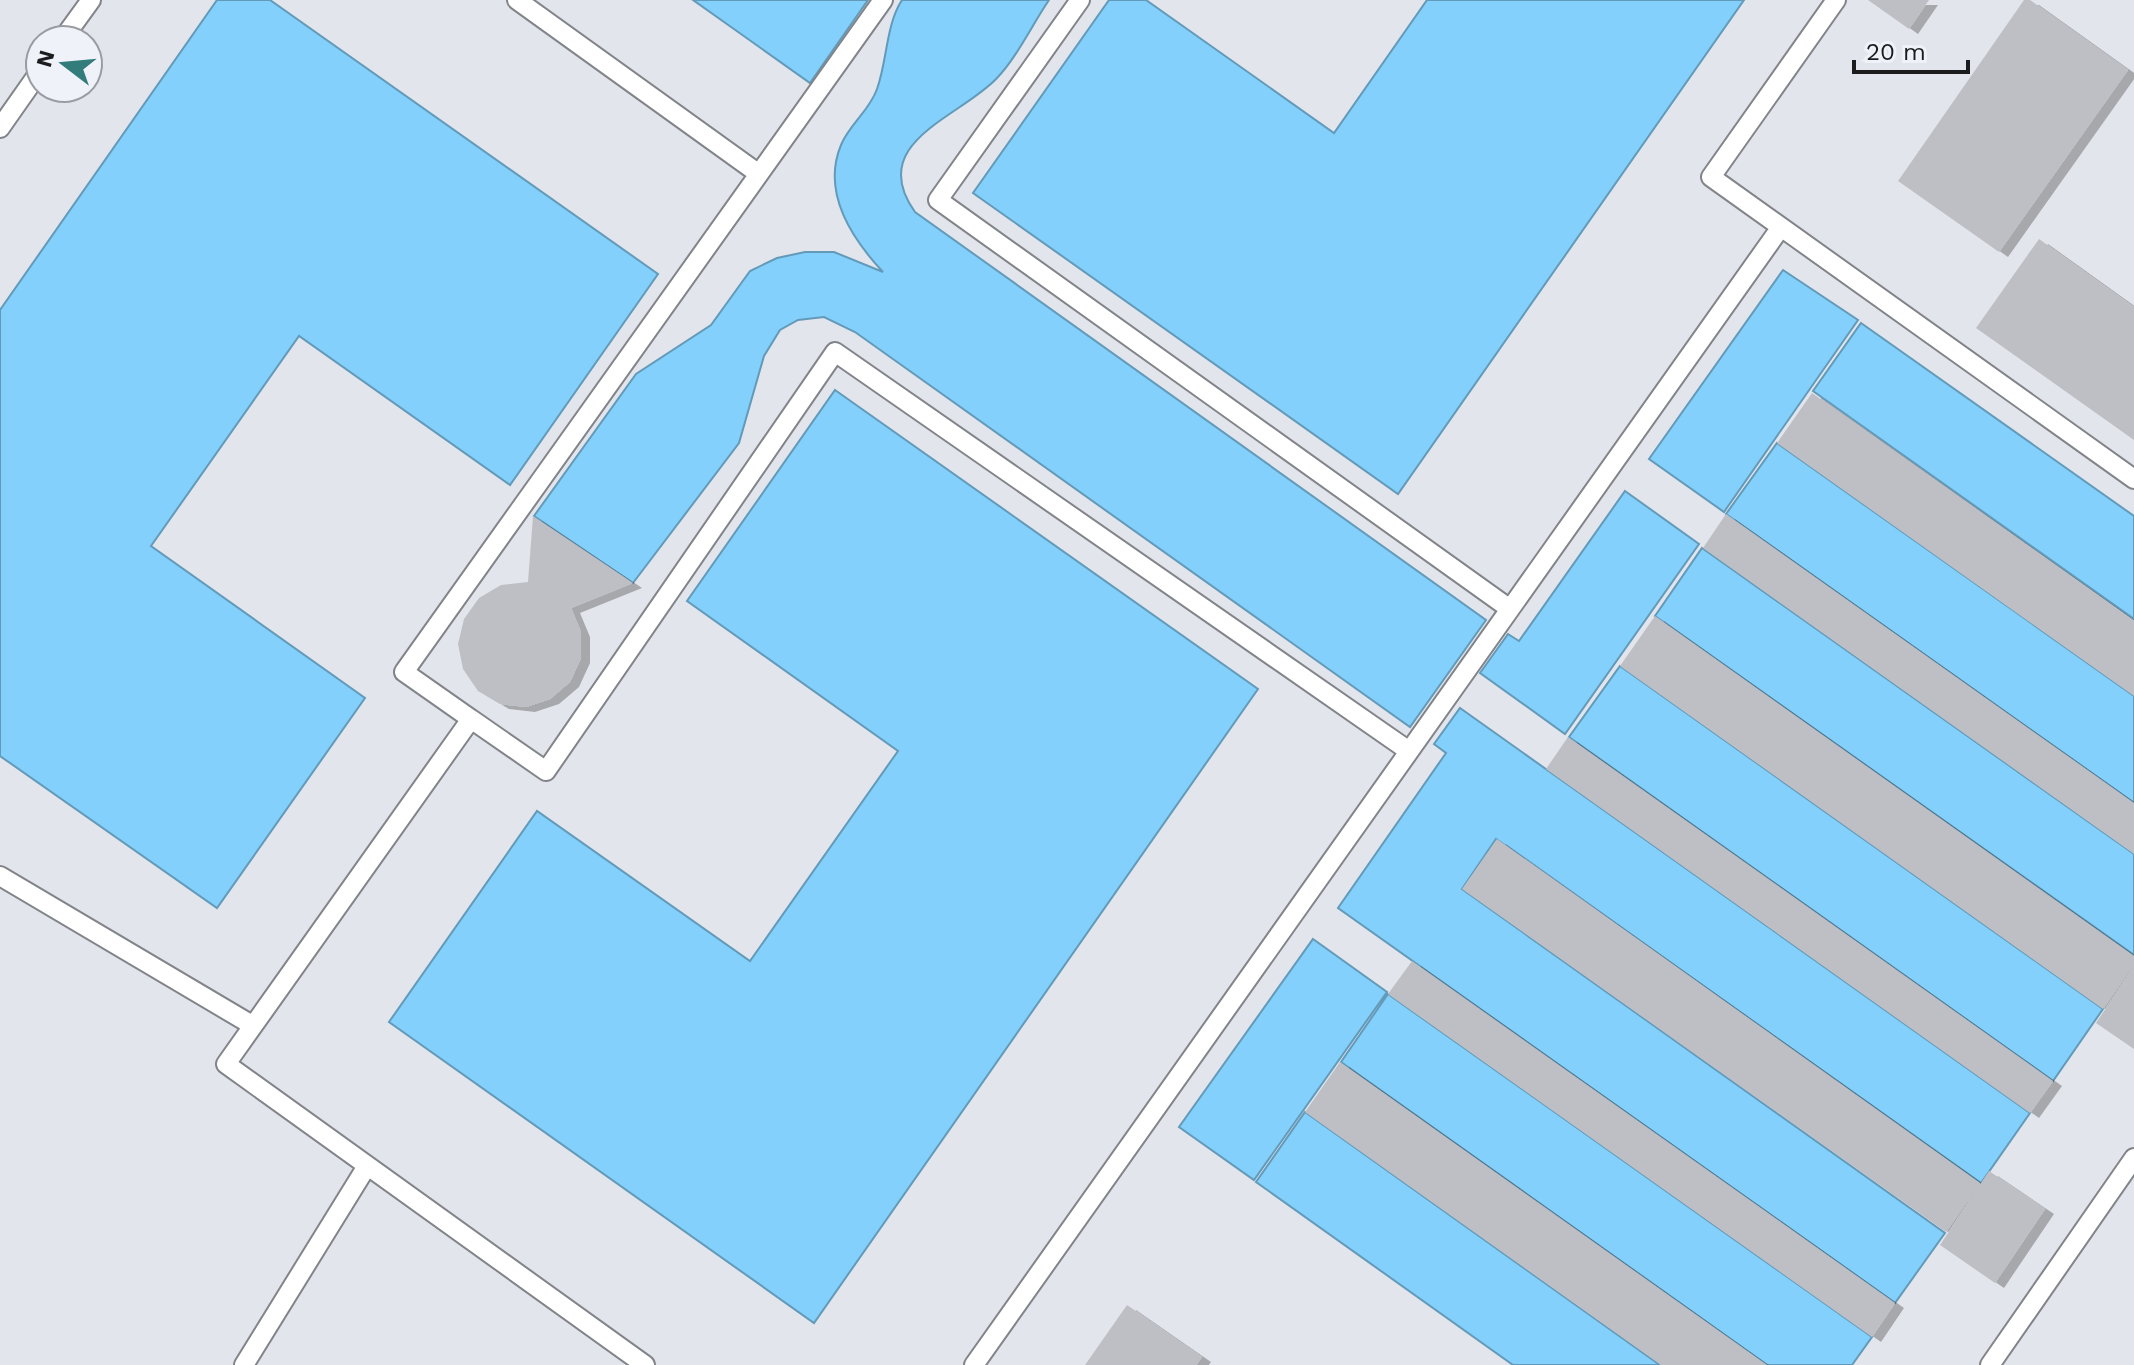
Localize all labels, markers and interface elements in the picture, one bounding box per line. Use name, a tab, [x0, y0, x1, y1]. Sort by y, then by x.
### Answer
north arrow	[24, 24, 104, 104]
scale bar	[1854, 24, 1968, 74]
text: 20 m	[1866, 38, 1926, 66]
text: N	[31, 47, 60, 70]

